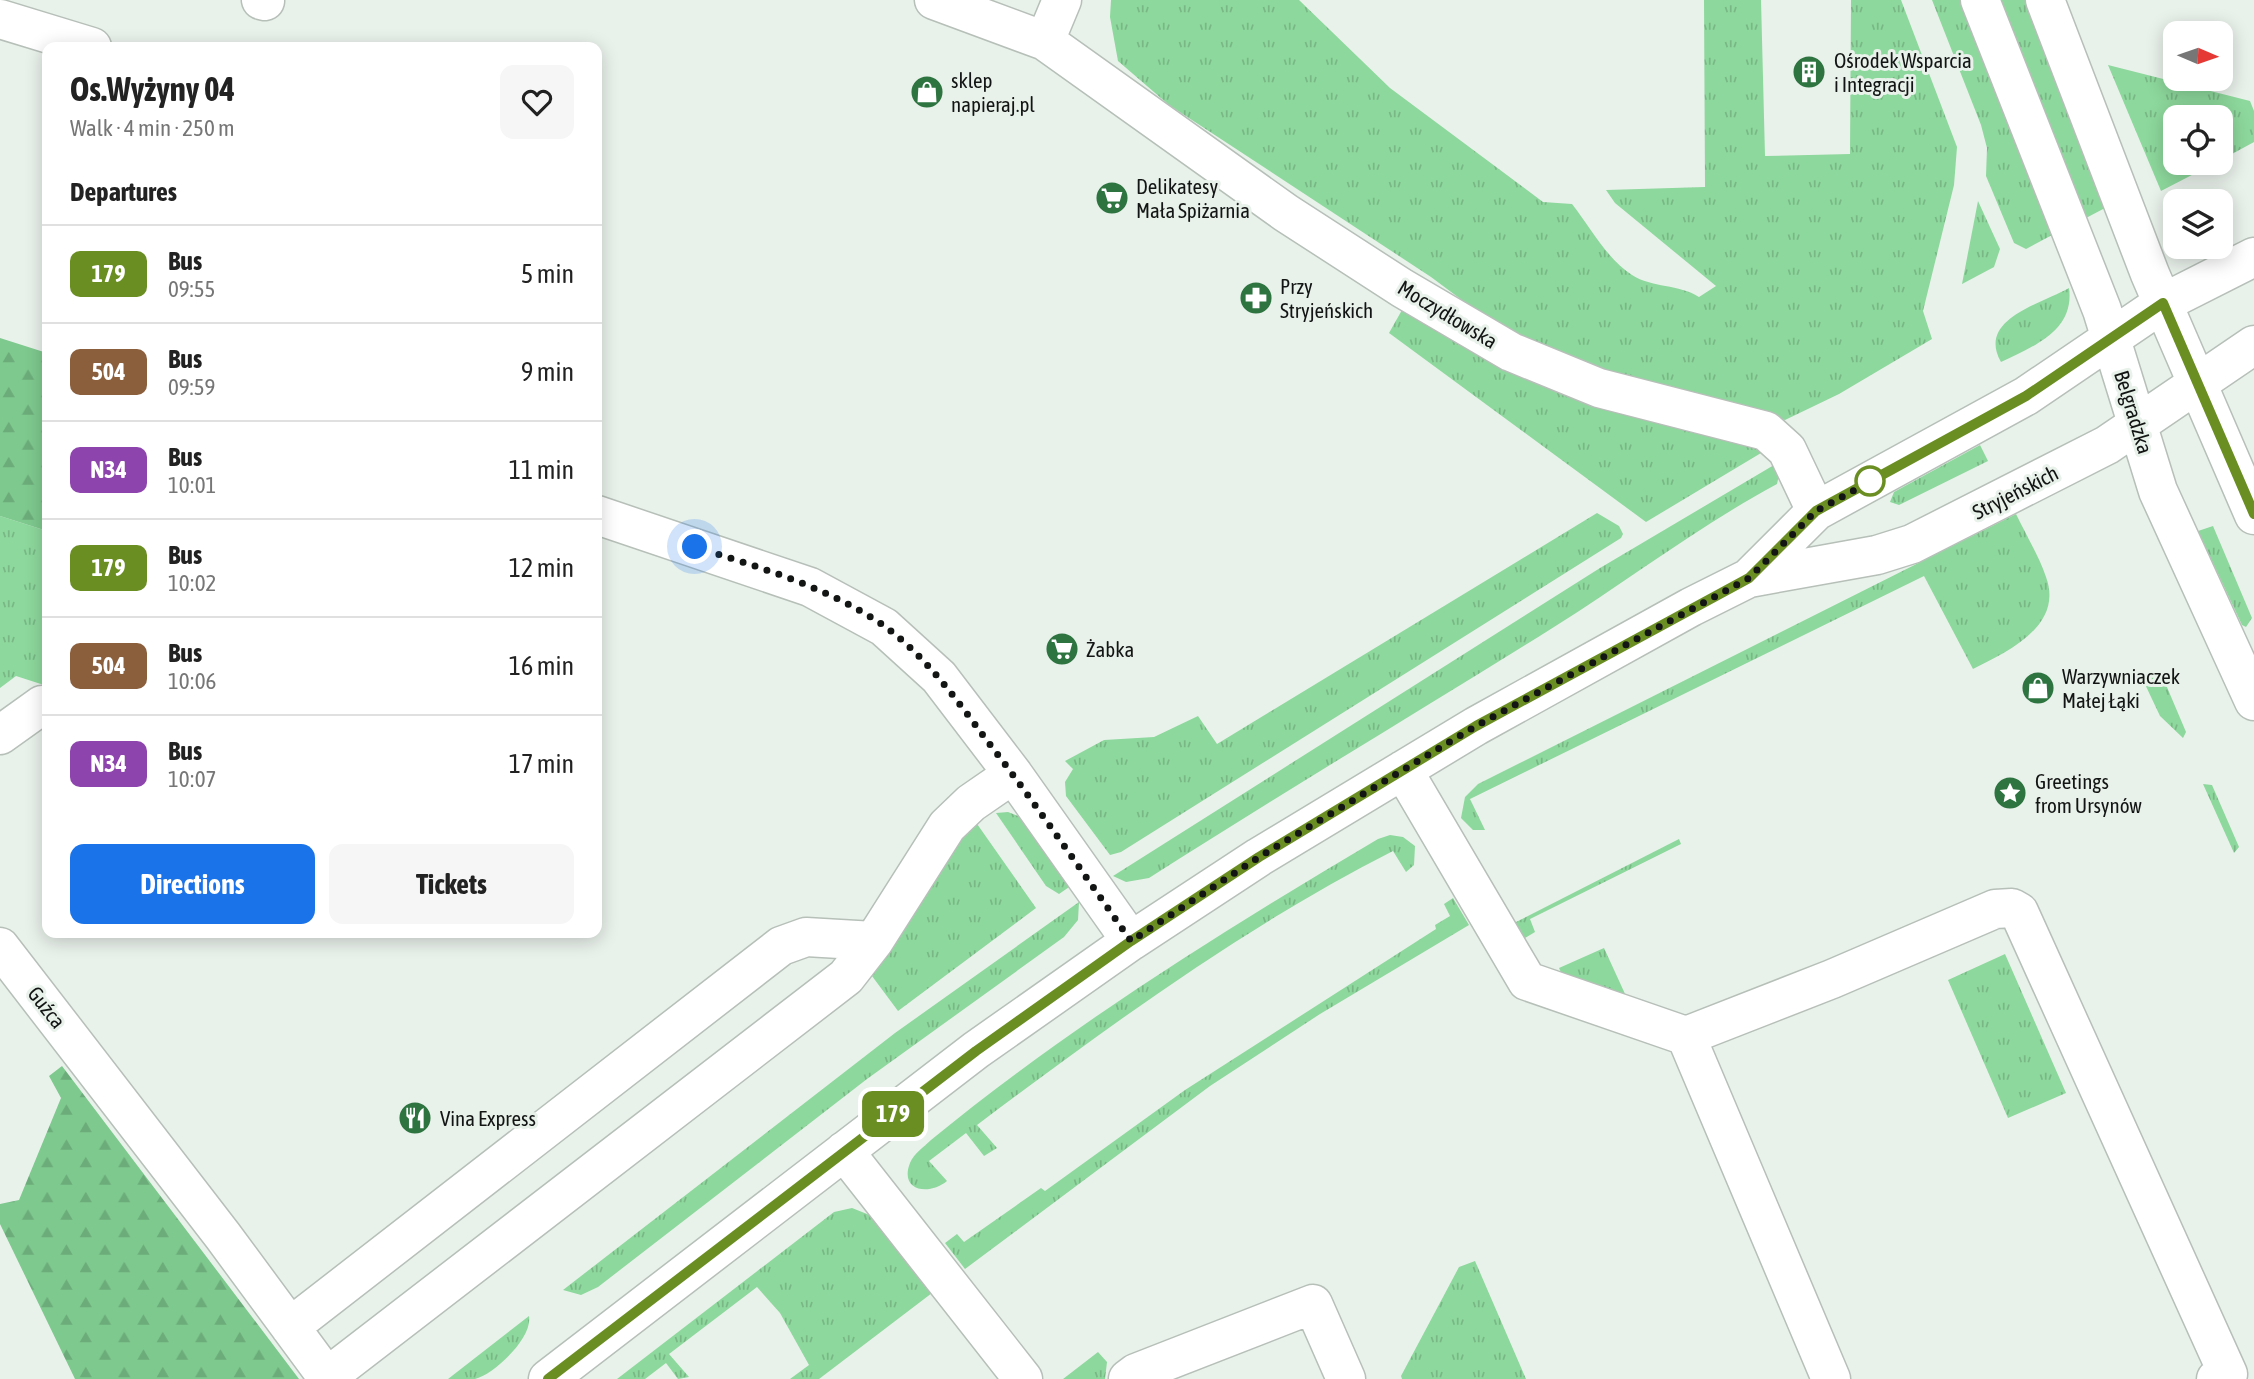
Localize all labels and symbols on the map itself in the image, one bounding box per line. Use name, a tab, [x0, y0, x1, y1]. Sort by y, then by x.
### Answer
north arrow	[2163, 21, 2233, 91]
place label: Ośrodek Wsparcia i Integracji	[1834, 48, 1972, 96]
building icon: Ośrodek Wsparcia i Integracji	[1790, 53, 1828, 91]
place label: sklep napieraj.pl	[951, 68, 1035, 116]
shop icon: sklep napieraj.pl	[908, 73, 946, 111]
place label: Delikatesy Mała Spiżarnia	[1136, 174, 1250, 222]
supermarket icon: Delikatesy Mała Spiżarnia	[1093, 179, 1131, 217]
place label: Przy Stryjeńskich	[1280, 274, 1373, 322]
street label: Moczydłowska	[1394, 275, 1502, 353]
pharmacy icon: Przy Stryjeńskich	[1237, 279, 1275, 317]
street label: Belgradzka	[2110, 367, 2158, 457]
street label: Stryjeńskich	[1968, 460, 2062, 524]
unlabelled marker	[1855, 466, 1885, 496]
your location	[677, 529, 712, 564]
supermarket icon: Żabka	[1043, 630, 1081, 668]
place label: Żabka	[1086, 637, 1134, 661]
place label: Warzywniaczek Małej Łąki	[2062, 664, 2180, 712]
shop icon: Warzywniaczek Małej Łąki	[2019, 669, 2057, 707]
place label: Greetings from Ursynów	[2035, 769, 2142, 817]
place icon: Greetings from Ursynów	[1991, 774, 2029, 812]
street label: Guźca	[23, 981, 71, 1033]
line badge: 179	[853, 1091, 933, 1137]
restaurant icon: Vina Express	[396, 1099, 434, 1137]
place label: Vina Express	[440, 1106, 536, 1130]

